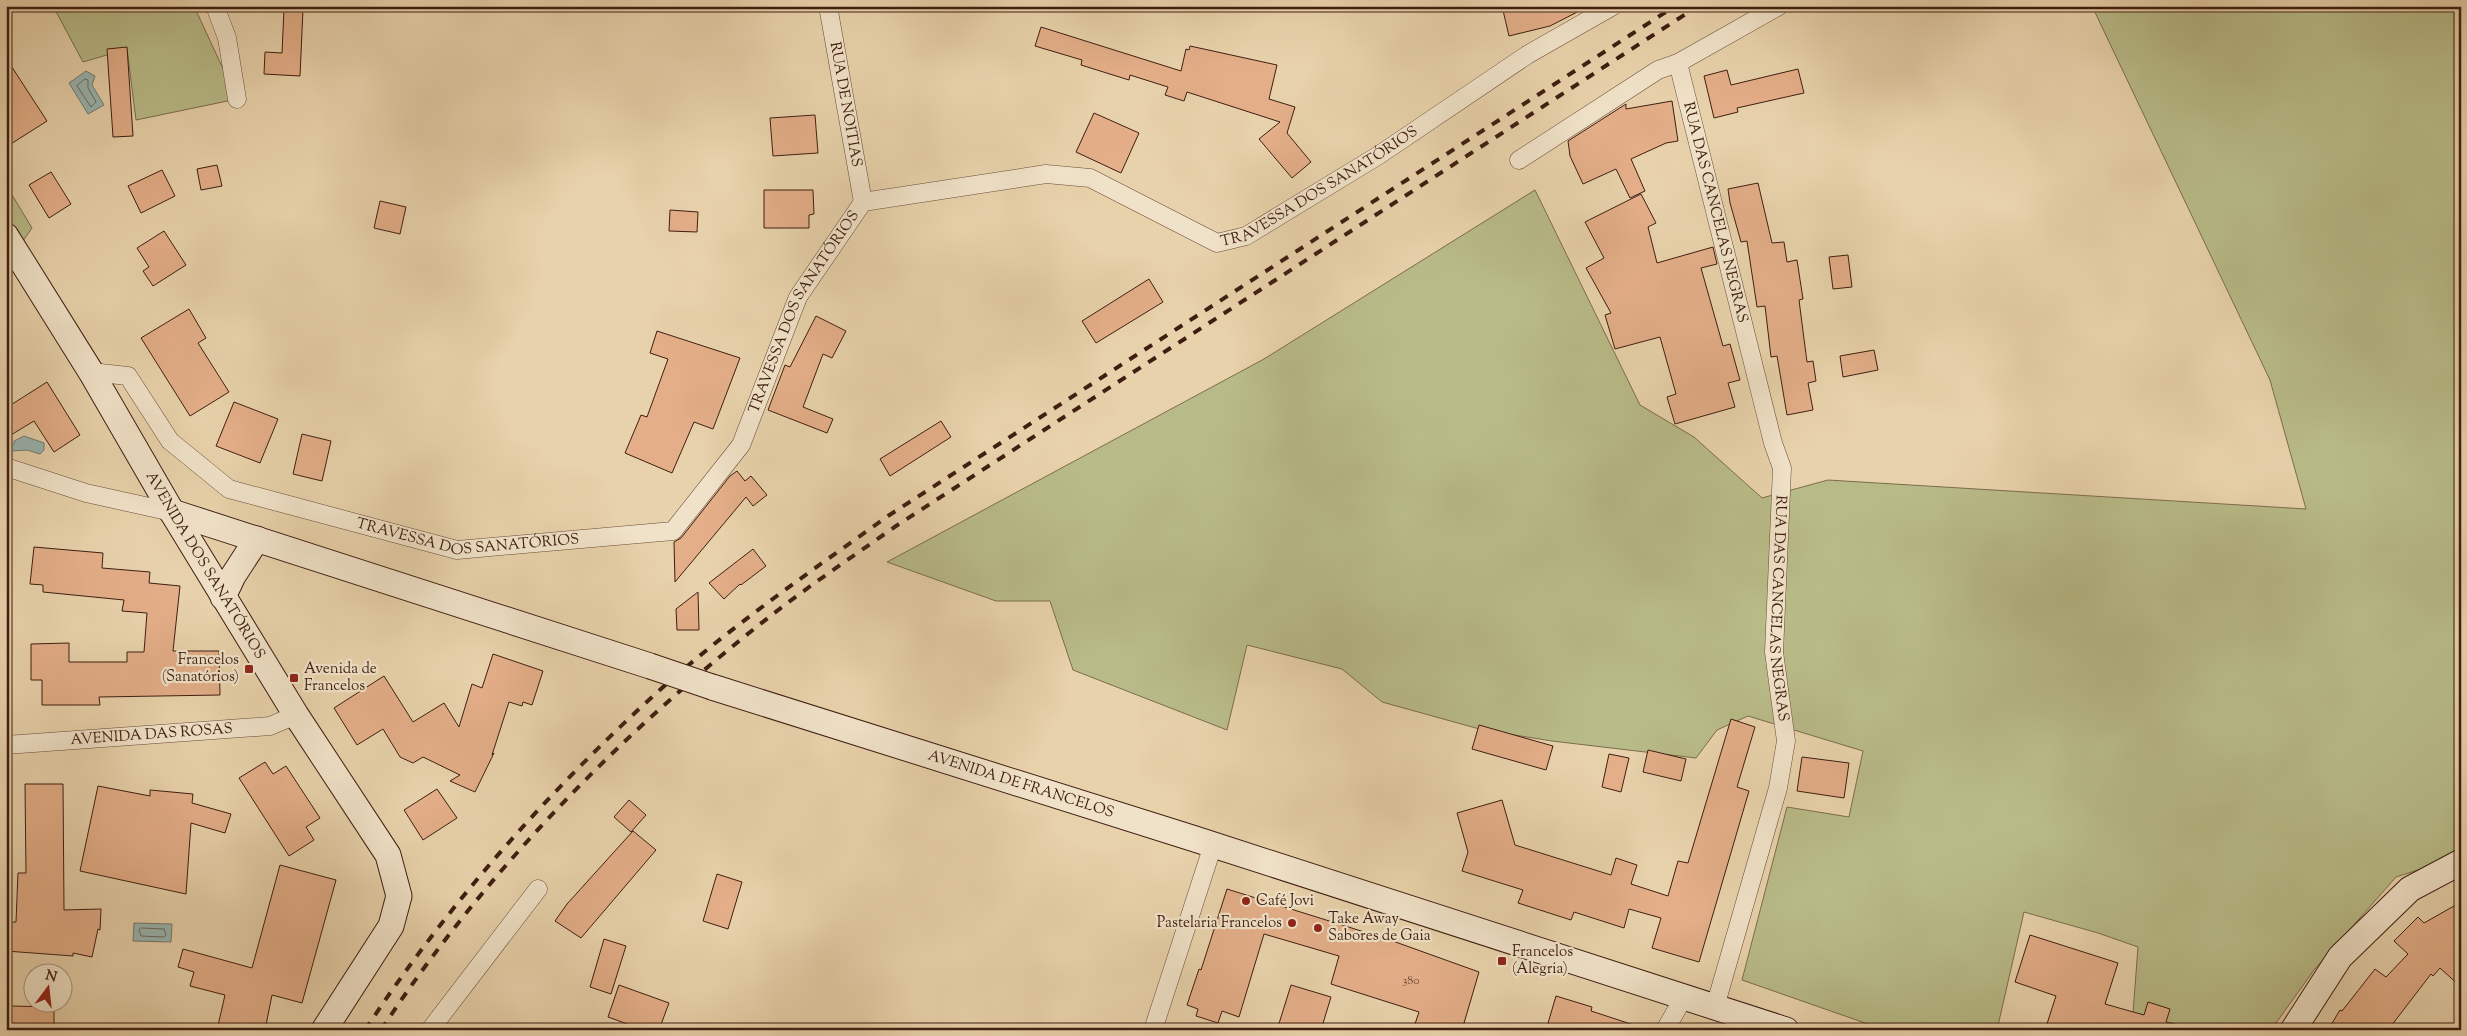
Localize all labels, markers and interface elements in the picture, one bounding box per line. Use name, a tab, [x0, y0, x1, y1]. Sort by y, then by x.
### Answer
street label: RUA DE NOITIAS	[824, 40, 867, 169]
street label: RUA DAS CANCELAS NEGRAS	[1678, 100, 1753, 325]
street label: TRAVESSA DOS SANATÓRIOS	[1218, 121, 1422, 252]
street label: TRAVESSA DOS SANATÓRIOS	[744, 206, 865, 416]
street label: AVENIDA DOS SANATÓRIOS	[140, 468, 270, 663]
street label: RUA DAS CANCELAS NEGRAS	[1763, 495, 1794, 723]
street label: TRAVESSA DOS SANATÓRIOS	[354, 513, 580, 562]
place label: Francelos (Sanatórios)	[162, 650, 239, 688]
place label: Avenida de Francelos	[304, 659, 377, 697]
marker: Francelos (Sanatórios)	[243, 663, 255, 675]
marker: Avenida de Francelos	[288, 672, 300, 684]
street label: AVENIDA DAS ROSAS	[70, 718, 233, 751]
street label: AVENIDA DE FRANCELOS	[925, 745, 1117, 823]
place label: Café Jovi	[1256, 891, 1314, 912]
marker: Café Jovi	[1240, 895, 1252, 907]
place label: Take Away Sabores de Gaia	[1328, 909, 1431, 947]
place label: Pastelaria Francelos	[1157, 913, 1282, 934]
marker: Pastelaria Francelos	[1286, 917, 1298, 929]
marker: Take Away Sabores de Gaia	[1312, 922, 1324, 934]
place label: Francelos (Alegria)	[1512, 942, 1573, 980]
marker: Francelos (Alegria)	[1496, 955, 1508, 967]
north arrow	[22, 964, 72, 1014]
text: N	[43, 966, 59, 988]
house number: 380	[1402, 972, 1420, 990]

